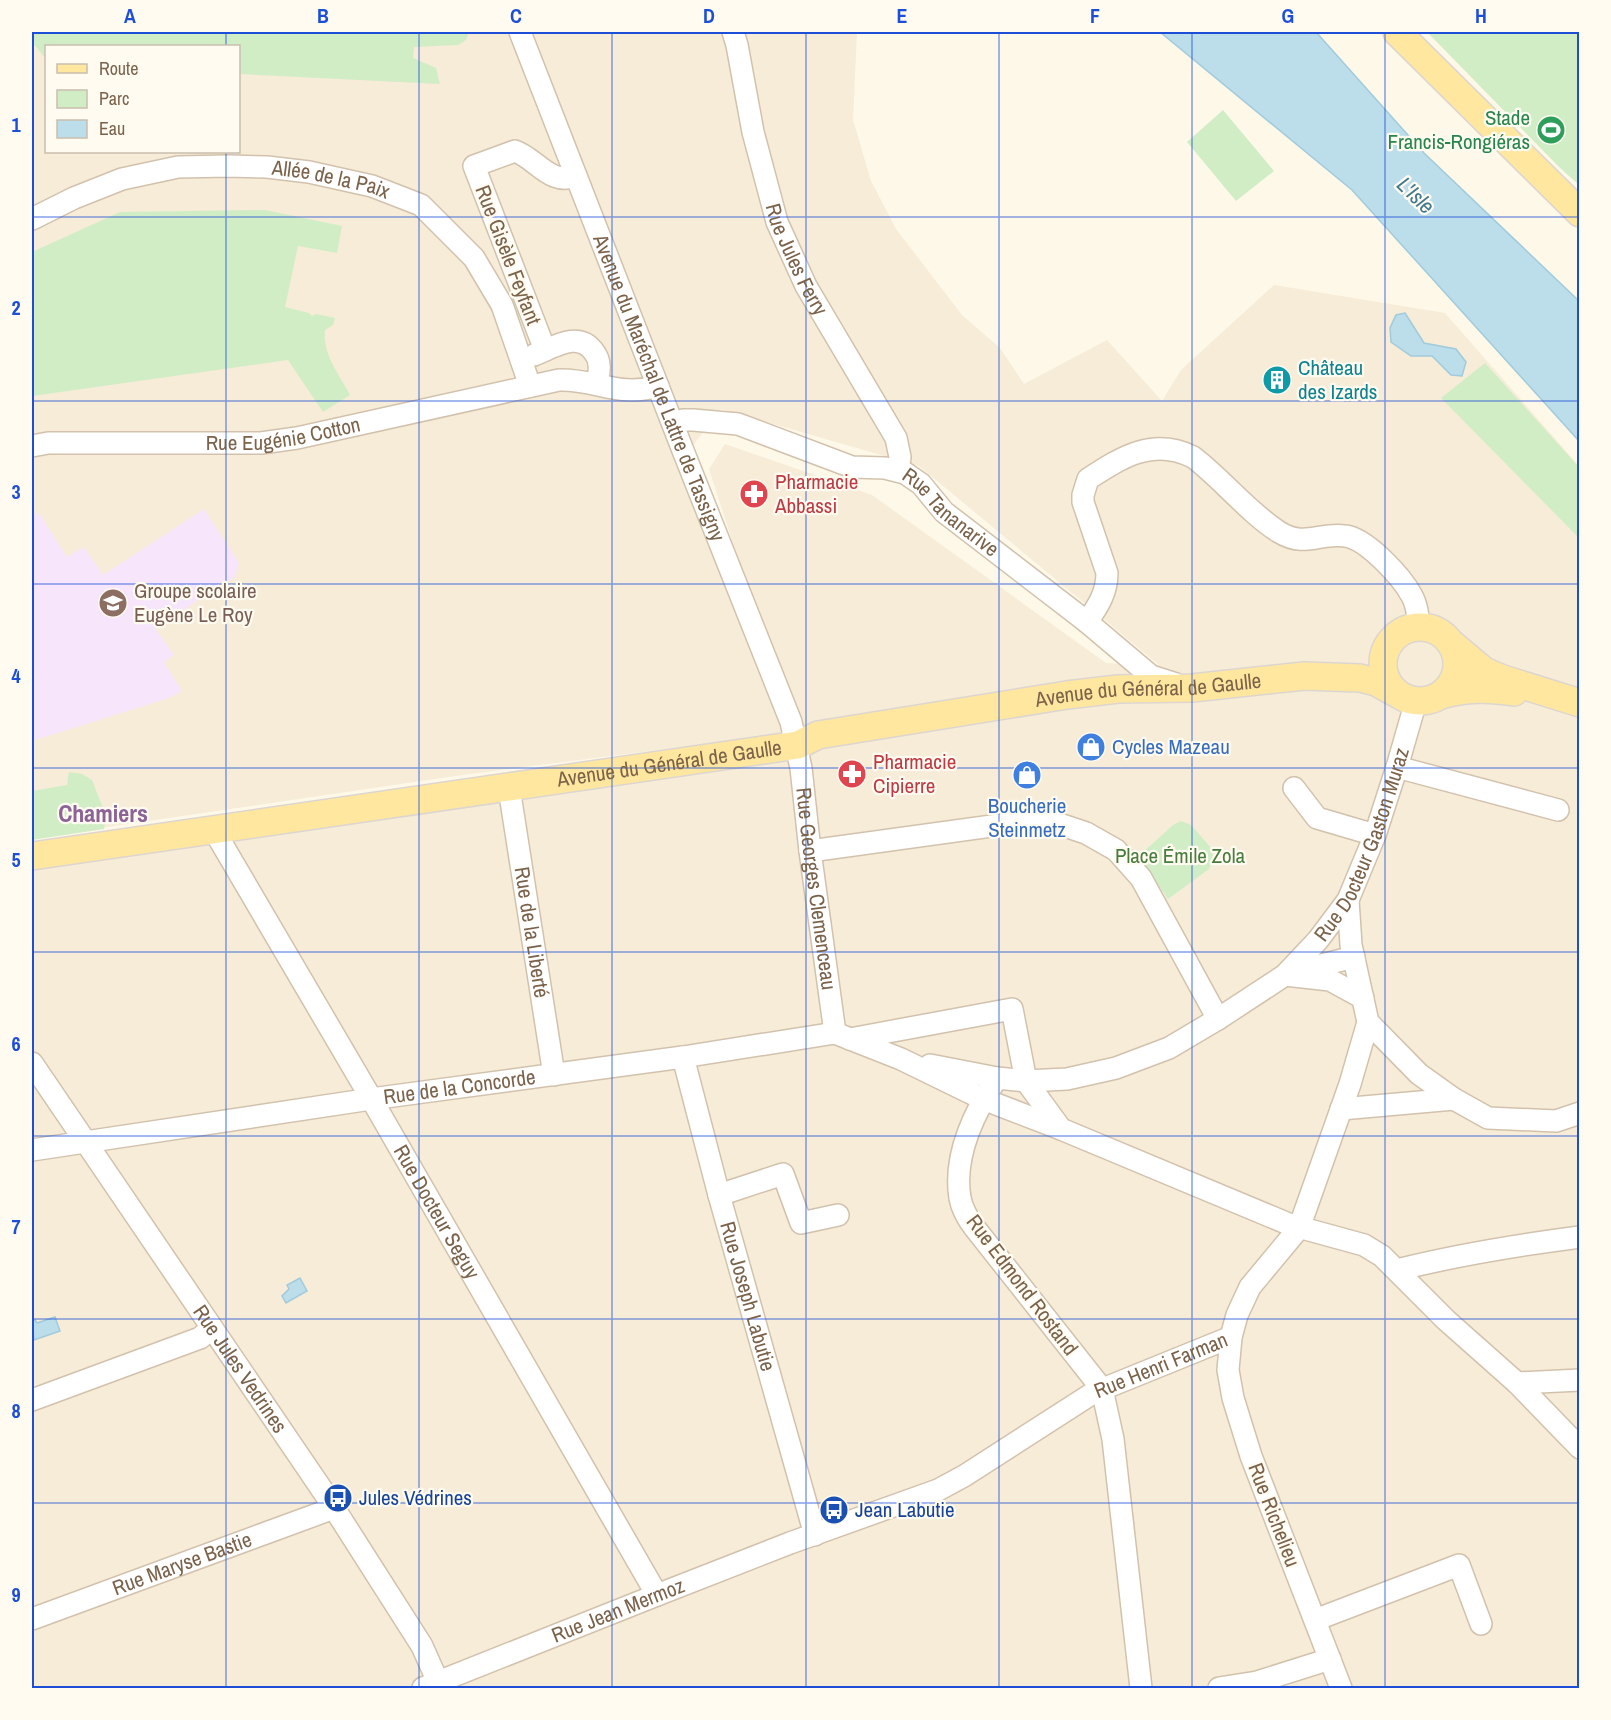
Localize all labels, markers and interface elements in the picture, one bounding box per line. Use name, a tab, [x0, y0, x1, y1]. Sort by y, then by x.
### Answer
text: A	[124, 2, 136, 29]
text: B	[317, 2, 329, 29]
text: C	[510, 2, 522, 29]
text: D	[703, 2, 715, 29]
text: E	[897, 2, 908, 29]
text: F	[1090, 2, 1100, 29]
text: G	[1282, 2, 1294, 29]
text: H	[1475, 2, 1487, 29]
legend	[45, 45, 240, 153]
text: Route	[99, 56, 138, 81]
text: Parc	[99, 86, 129, 111]
place label: Stade Francis-Rongiéras	[1387, 103, 1530, 156]
text: 1	[11, 111, 21, 138]
sports icon: Stade Francis-Rongiéras	[1535, 114, 1567, 146]
text: Eau	[99, 116, 125, 141]
street label: Allée de la Paix	[270, 153, 395, 206]
water label: L'Isle	[1391, 170, 1441, 220]
street label: Rue Gisèle Feyfant	[468, 181, 549, 329]
street label: Rue Jules Ferry	[759, 200, 835, 321]
street label: Avenue du Maréchal de Lattre de Tassigny	[586, 229, 733, 546]
text: 2	[11, 294, 21, 321]
place label: Château des Izards	[1298, 353, 1377, 406]
building icon: Château des Izards	[1261, 364, 1293, 396]
street label: Rue Eugénie Cotton	[206, 409, 363, 457]
street label: Rue Tananarive	[897, 460, 1005, 563]
place label: Pharmacie Abbassi	[774, 467, 858, 520]
text: 3	[11, 478, 21, 505]
pharmacy icon: Pharmacie Abbassi	[738, 478, 770, 510]
place label: Groupe scolaire Eugène Le Roy	[134, 576, 257, 629]
school or university icon: Groupe scolaire Eugène Le Roy	[97, 587, 129, 619]
text: 4	[11, 662, 21, 689]
street label: Avenue du Général de Gaulle	[1032, 666, 1263, 714]
shop icon: Cycles Mazeau	[1075, 731, 1107, 763]
place label: Cycles Mazeau	[1112, 732, 1230, 761]
street label: Avenue du Général de Gaulle	[554, 733, 784, 794]
street label: Rue Docteur Gaston Muraz	[1307, 744, 1416, 947]
place label: Pharmacie Cipierre	[873, 747, 956, 800]
pharmacy icon: Pharmacie Cipierre	[836, 758, 868, 790]
shop icon: Boucherie Steinmetz	[1011, 759, 1043, 791]
street label: Rue Georges Clemenceau	[789, 786, 844, 992]
place label: Boucherie Steinmetz	[988, 791, 1066, 844]
district label: Chamiers	[58, 797, 148, 829]
park label: Place Émile Zola	[1115, 841, 1245, 870]
text: 5	[11, 846, 21, 873]
street label: Rue de la Liberté	[508, 865, 557, 1000]
text: 6	[11, 1030, 21, 1057]
street label: Rue de la Concorde	[381, 1062, 537, 1111]
street label: Rue Docteur Seguy	[387, 1139, 487, 1284]
street label: Rue Edmond Rostand	[960, 1208, 1085, 1361]
text: 7	[11, 1213, 21, 1240]
street label: Rue Joseph Labutie	[713, 1218, 783, 1374]
street label: Rue Jules Vedrines	[186, 1299, 294, 1439]
street label: Rue Henri Farman	[1090, 1325, 1232, 1405]
text: 8	[11, 1397, 21, 1424]
street label: Rue Richelieu	[1241, 1459, 1308, 1571]
bus stop icon: Jules Védrines	[322, 1482, 354, 1514]
place label: Jules Védrines	[359, 1483, 472, 1512]
bus stop icon: Jean Labutie	[818, 1494, 850, 1526]
place label: Jean Labutie	[855, 1495, 955, 1524]
street label: Rue Maryse Bastie	[108, 1524, 256, 1602]
street label: Rue Jean Mermoz	[547, 1570, 689, 1649]
text: 9	[11, 1581, 21, 1608]

